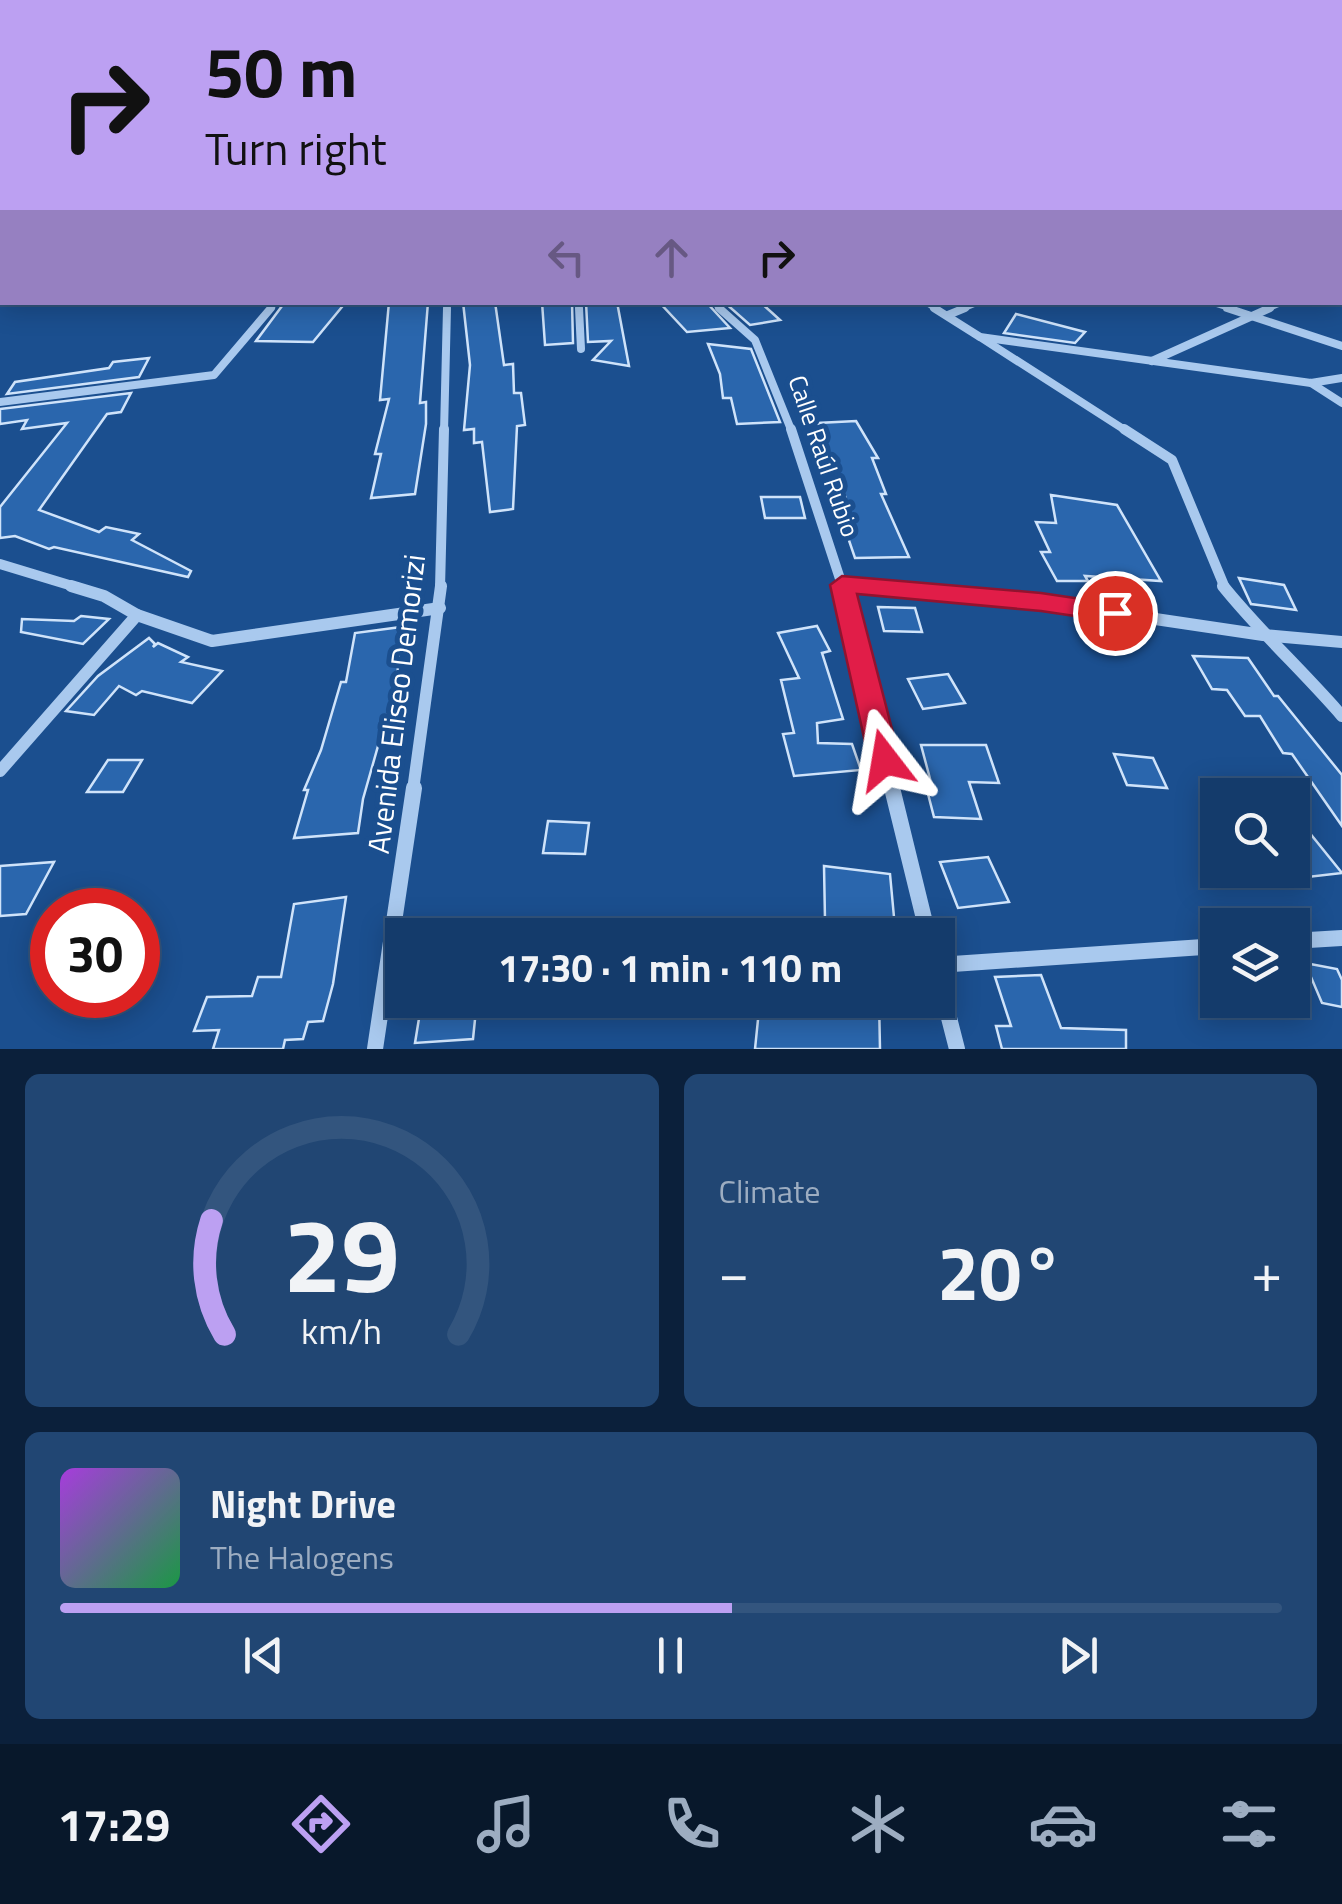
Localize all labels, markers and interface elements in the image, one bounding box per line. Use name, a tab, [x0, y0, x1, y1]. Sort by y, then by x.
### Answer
text: 50 m	[205, 18, 358, 124]
icon: right	[40, 40, 170, 170]
text: Turn right	[205, 114, 387, 182]
icon: left	[539, 230, 594, 285]
icon: ahead	[644, 230, 699, 285]
icon: right	[749, 230, 804, 285]
street label: Calle Raúl Rubio	[779, 370, 869, 542]
street label: Avenida Eliseo Demorizi	[355, 552, 437, 856]
pin	[1073, 571, 1158, 656]
icon: arrive	[1088, 586, 1143, 641]
position arrow	[833, 708, 937, 812]
map controls	[1200, 778, 1310, 1018]
button: search	[1200, 778, 1310, 888]
speed limit sign: 30	[30, 888, 160, 1018]
button: layers	[1200, 908, 1310, 1018]
text: 17:30 · 1 min · 110 m	[498, 939, 842, 997]
text: Climate	[719, 1167, 820, 1215]
text: 29	[284, 1174, 400, 1332]
text: 20°	[937, 1215, 1063, 1329]
text: −	[719, 1230, 749, 1313]
text: +	[1251, 1230, 1282, 1313]
text: km/h	[301, 1303, 382, 1358]
text: Night Drive	[210, 1475, 396, 1533]
text: The Halogens	[210, 1533, 394, 1581]
icon: previous	[236, 1628, 291, 1683]
icon: pause	[643, 1628, 698, 1683]
icon: next	[1051, 1628, 1106, 1683]
icon: directions	[286, 1789, 356, 1859]
icon: music	[471, 1789, 541, 1859]
icon: phone	[657, 1789, 727, 1859]
icon: climate	[843, 1789, 913, 1859]
icon: car	[1028, 1789, 1098, 1859]
icon: filters	[1214, 1789, 1284, 1859]
text: 17:29	[58, 1790, 170, 1858]

